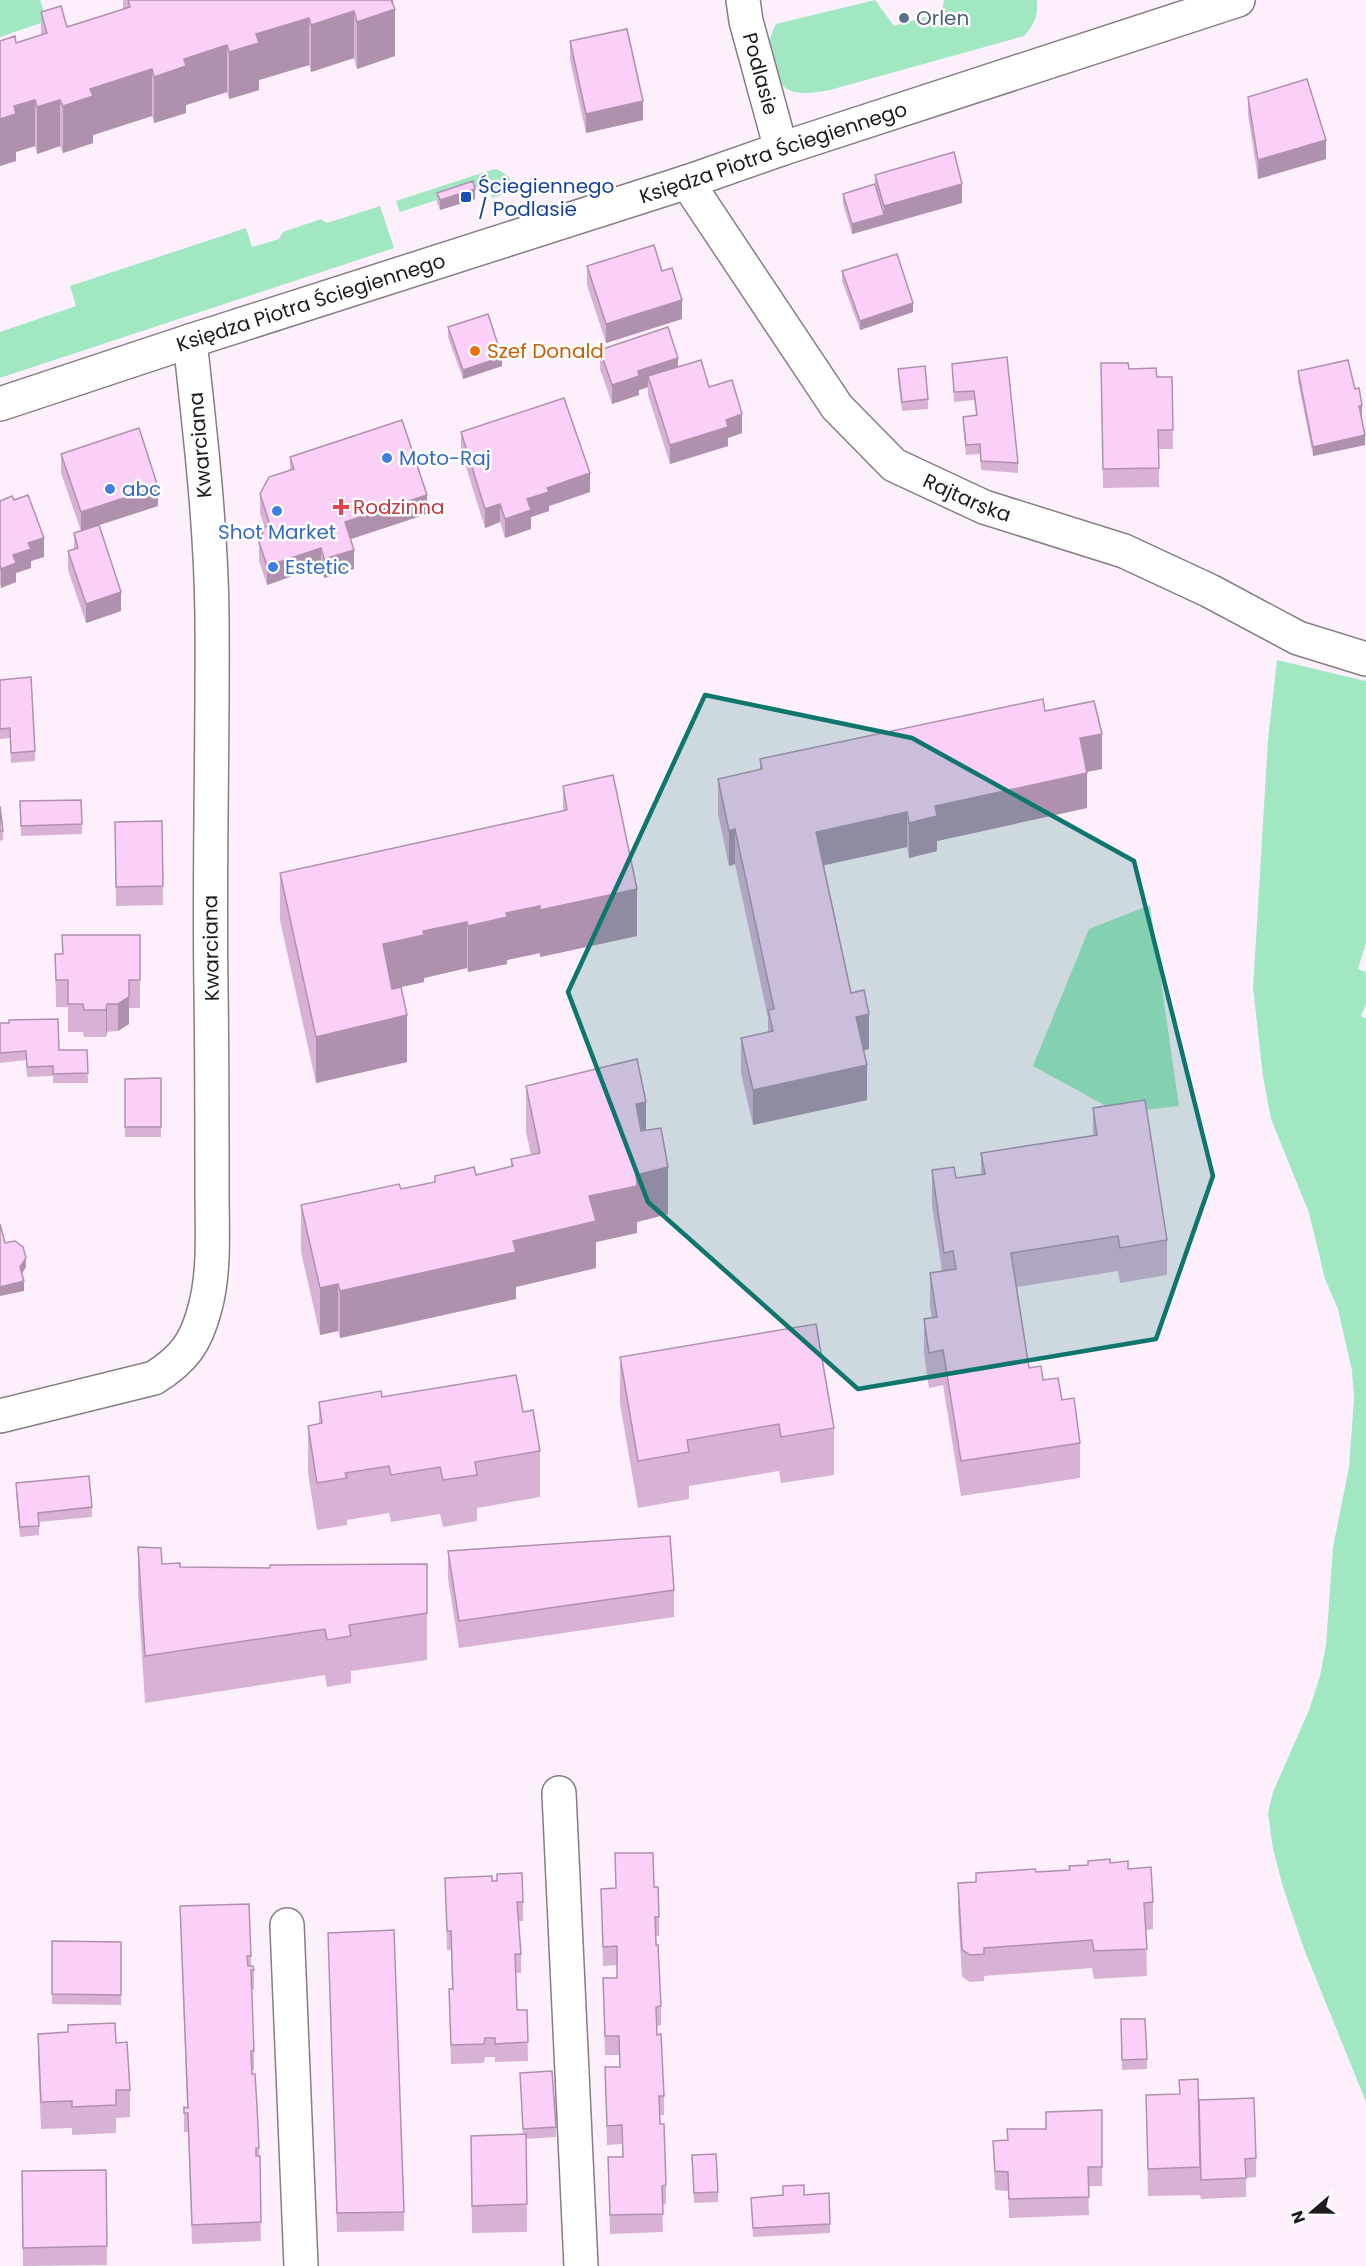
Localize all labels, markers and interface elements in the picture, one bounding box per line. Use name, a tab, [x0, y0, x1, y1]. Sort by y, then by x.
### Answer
place label: Orlen	[916, 4, 969, 32]
marker: Orlen	[897, 11, 911, 25]
street label: Podlasie	[736, 30, 785, 118]
street label: Księdza Piotra Ściegiennego	[636, 95, 911, 210]
place label: Ściegiennego / Podlasie	[478, 172, 614, 223]
marker: Ściegiennego / Podlasie	[459, 190, 473, 204]
street label: Księdza Piotra Ściegiennego	[173, 246, 449, 359]
place label: Szef Donald	[487, 337, 604, 365]
marker: Szef Donald	[468, 344, 482, 358]
street label: Kwarciana	[181, 391, 219, 499]
place label: Moto-Raj	[399, 444, 491, 472]
marker: Moto-Raj	[380, 451, 394, 465]
street label: Rajtarska	[919, 467, 1014, 529]
place label: abc	[122, 475, 161, 503]
marker: abc	[103, 482, 117, 496]
place label: Rodzinna	[353, 493, 445, 521]
marker: Rodzinna	[334, 500, 348, 514]
marker: Shot Market	[270, 504, 284, 518]
place label: Shot Market	[218, 518, 336, 546]
place label: Estetic	[285, 553, 350, 581]
marker: Estetic	[266, 560, 280, 574]
street label: Kwarciana	[196, 895, 226, 1001]
north arrow	[1282, 2182, 1342, 2242]
text: N	[1286, 2207, 1311, 2227]

